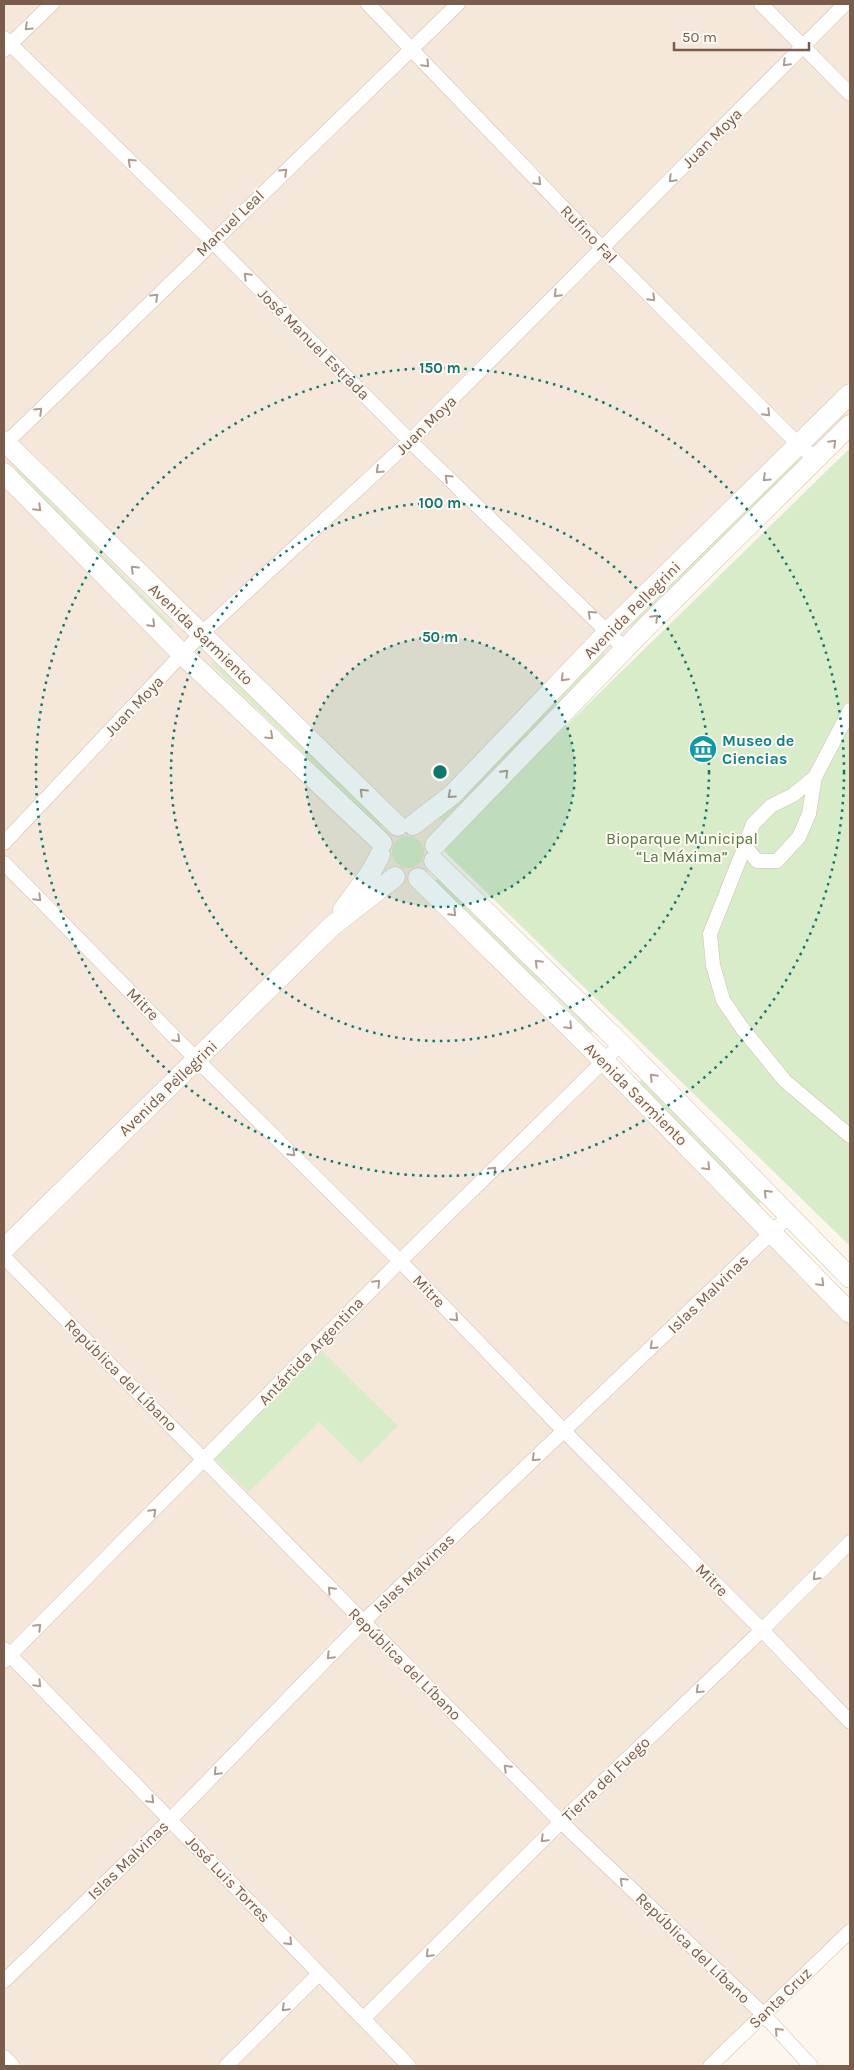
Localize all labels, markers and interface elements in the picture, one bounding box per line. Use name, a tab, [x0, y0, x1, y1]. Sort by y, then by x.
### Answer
scale bar	[674, 20, 809, 52]
one-way arrow	[24, 21, 33, 30]
text: 50 m	[682, 28, 717, 46]
one-way arrow	[783, 57, 792, 66]
one-way arrow	[420, 58, 429, 67]
street label: Juan Moya	[678, 104, 746, 172]
one-way arrow	[128, 159, 137, 168]
one-way arrow	[278, 169, 287, 178]
one-way arrow	[669, 173, 678, 182]
one-way arrow	[532, 176, 541, 185]
street label: Manuel Leal	[192, 186, 268, 260]
street label: Rufino Fal	[557, 201, 621, 267]
one-way arrow	[244, 273, 253, 282]
street label: José Manuel Estrada	[254, 284, 374, 404]
one-way arrow	[554, 288, 563, 297]
one-way arrow	[646, 292, 655, 301]
one-way arrow	[149, 294, 158, 303]
text: 150 m	[419, 359, 461, 377]
street label: Juan Moya	[392, 391, 460, 459]
one-way arrow	[761, 407, 770, 416]
one-way arrow	[33, 408, 42, 417]
one-way arrow	[827, 439, 836, 448]
one-way arrow	[376, 464, 385, 473]
one-way arrow	[763, 472, 772, 481]
one-way arrow	[445, 474, 454, 483]
text: 100 m	[419, 494, 461, 512]
one-way arrow	[32, 502, 41, 511]
street label: Avenida Pellegrini	[579, 557, 685, 663]
one-way arrow	[131, 566, 140, 575]
street label: Avenida Sarmiento	[145, 579, 257, 689]
one-way arrow	[587, 611, 596, 620]
one-way arrow	[649, 615, 658, 624]
one-way arrow	[146, 618, 155, 627]
text: 50 m	[422, 628, 458, 646]
street label: Juan Moya	[100, 672, 168, 740]
one-way arrow	[561, 673, 570, 682]
one-way arrow	[264, 730, 273, 739]
place label: Museo de Ciencias	[722, 731, 794, 768]
museum icon: Museo de Ciencias	[688, 734, 718, 764]
centre of rings	[431, 763, 449, 781]
one-way arrow	[499, 769, 508, 778]
one-way arrow	[360, 789, 369, 798]
one-way arrow	[447, 789, 456, 798]
park label: Bioparque Municipal “La Máxima”	[606, 829, 758, 866]
one-way arrow	[32, 892, 41, 901]
one-way arrow	[447, 907, 456, 916]
one-way arrow	[535, 960, 544, 969]
street label: Mitre	[123, 984, 163, 1024]
one-way arrow	[563, 1021, 572, 1030]
one-way arrow	[171, 1033, 180, 1042]
street label: Avenida Pellegrini	[115, 1036, 221, 1140]
street label: Avenida Sarmiento	[580, 1038, 692, 1150]
one-way arrow	[650, 1074, 659, 1083]
one-way arrow	[286, 1147, 295, 1156]
one-way arrow	[702, 1161, 711, 1170]
one-way arrow	[487, 1166, 496, 1175]
one-way arrow	[764, 1190, 773, 1199]
street label: Islas Malvinas	[664, 1251, 752, 1337]
street label: Mitre	[409, 1271, 449, 1311]
one-way arrow	[815, 1277, 824, 1286]
one-way arrow	[371, 1280, 380, 1289]
street label: Antártida Argentina	[254, 1293, 368, 1409]
one-way arrow	[449, 1313, 458, 1322]
street label: República del Líbano	[61, 1315, 181, 1435]
one-way arrow	[650, 1340, 659, 1349]
one-way arrow	[532, 1452, 541, 1461]
one-way arrow	[147, 1508, 156, 1517]
street label: Islas Malvinas	[370, 1530, 458, 1616]
street label: Mitre	[692, 1560, 732, 1600]
one-way arrow	[812, 1571, 821, 1580]
one-way arrow	[328, 1587, 337, 1596]
street label: República del Líbano	[345, 1604, 465, 1724]
one-way arrow	[32, 1624, 41, 1633]
one-way arrow	[327, 1650, 336, 1659]
one-way arrow	[32, 1678, 41, 1687]
one-way arrow	[696, 1684, 705, 1693]
street label: Tierra del Fuego	[558, 1732, 654, 1826]
one-way arrow	[504, 1765, 513, 1774]
one-way arrow	[213, 1767, 222, 1776]
one-way arrow	[146, 1794, 155, 1803]
street label: Islas Malvinas	[84, 1817, 172, 1903]
street label: José Luis Torres	[182, 1832, 274, 1926]
one-way arrow	[541, 1833, 550, 1842]
one-way arrow	[620, 1878, 629, 1887]
street label: República del Líbano	[632, 1889, 754, 2007]
one-way arrow	[283, 1936, 292, 1945]
one-way arrow	[426, 1948, 435, 1957]
street label: Santa Cruz	[745, 1964, 815, 2032]
one-way arrow	[282, 2002, 291, 2011]
one-way arrow	[775, 2027, 784, 2036]

